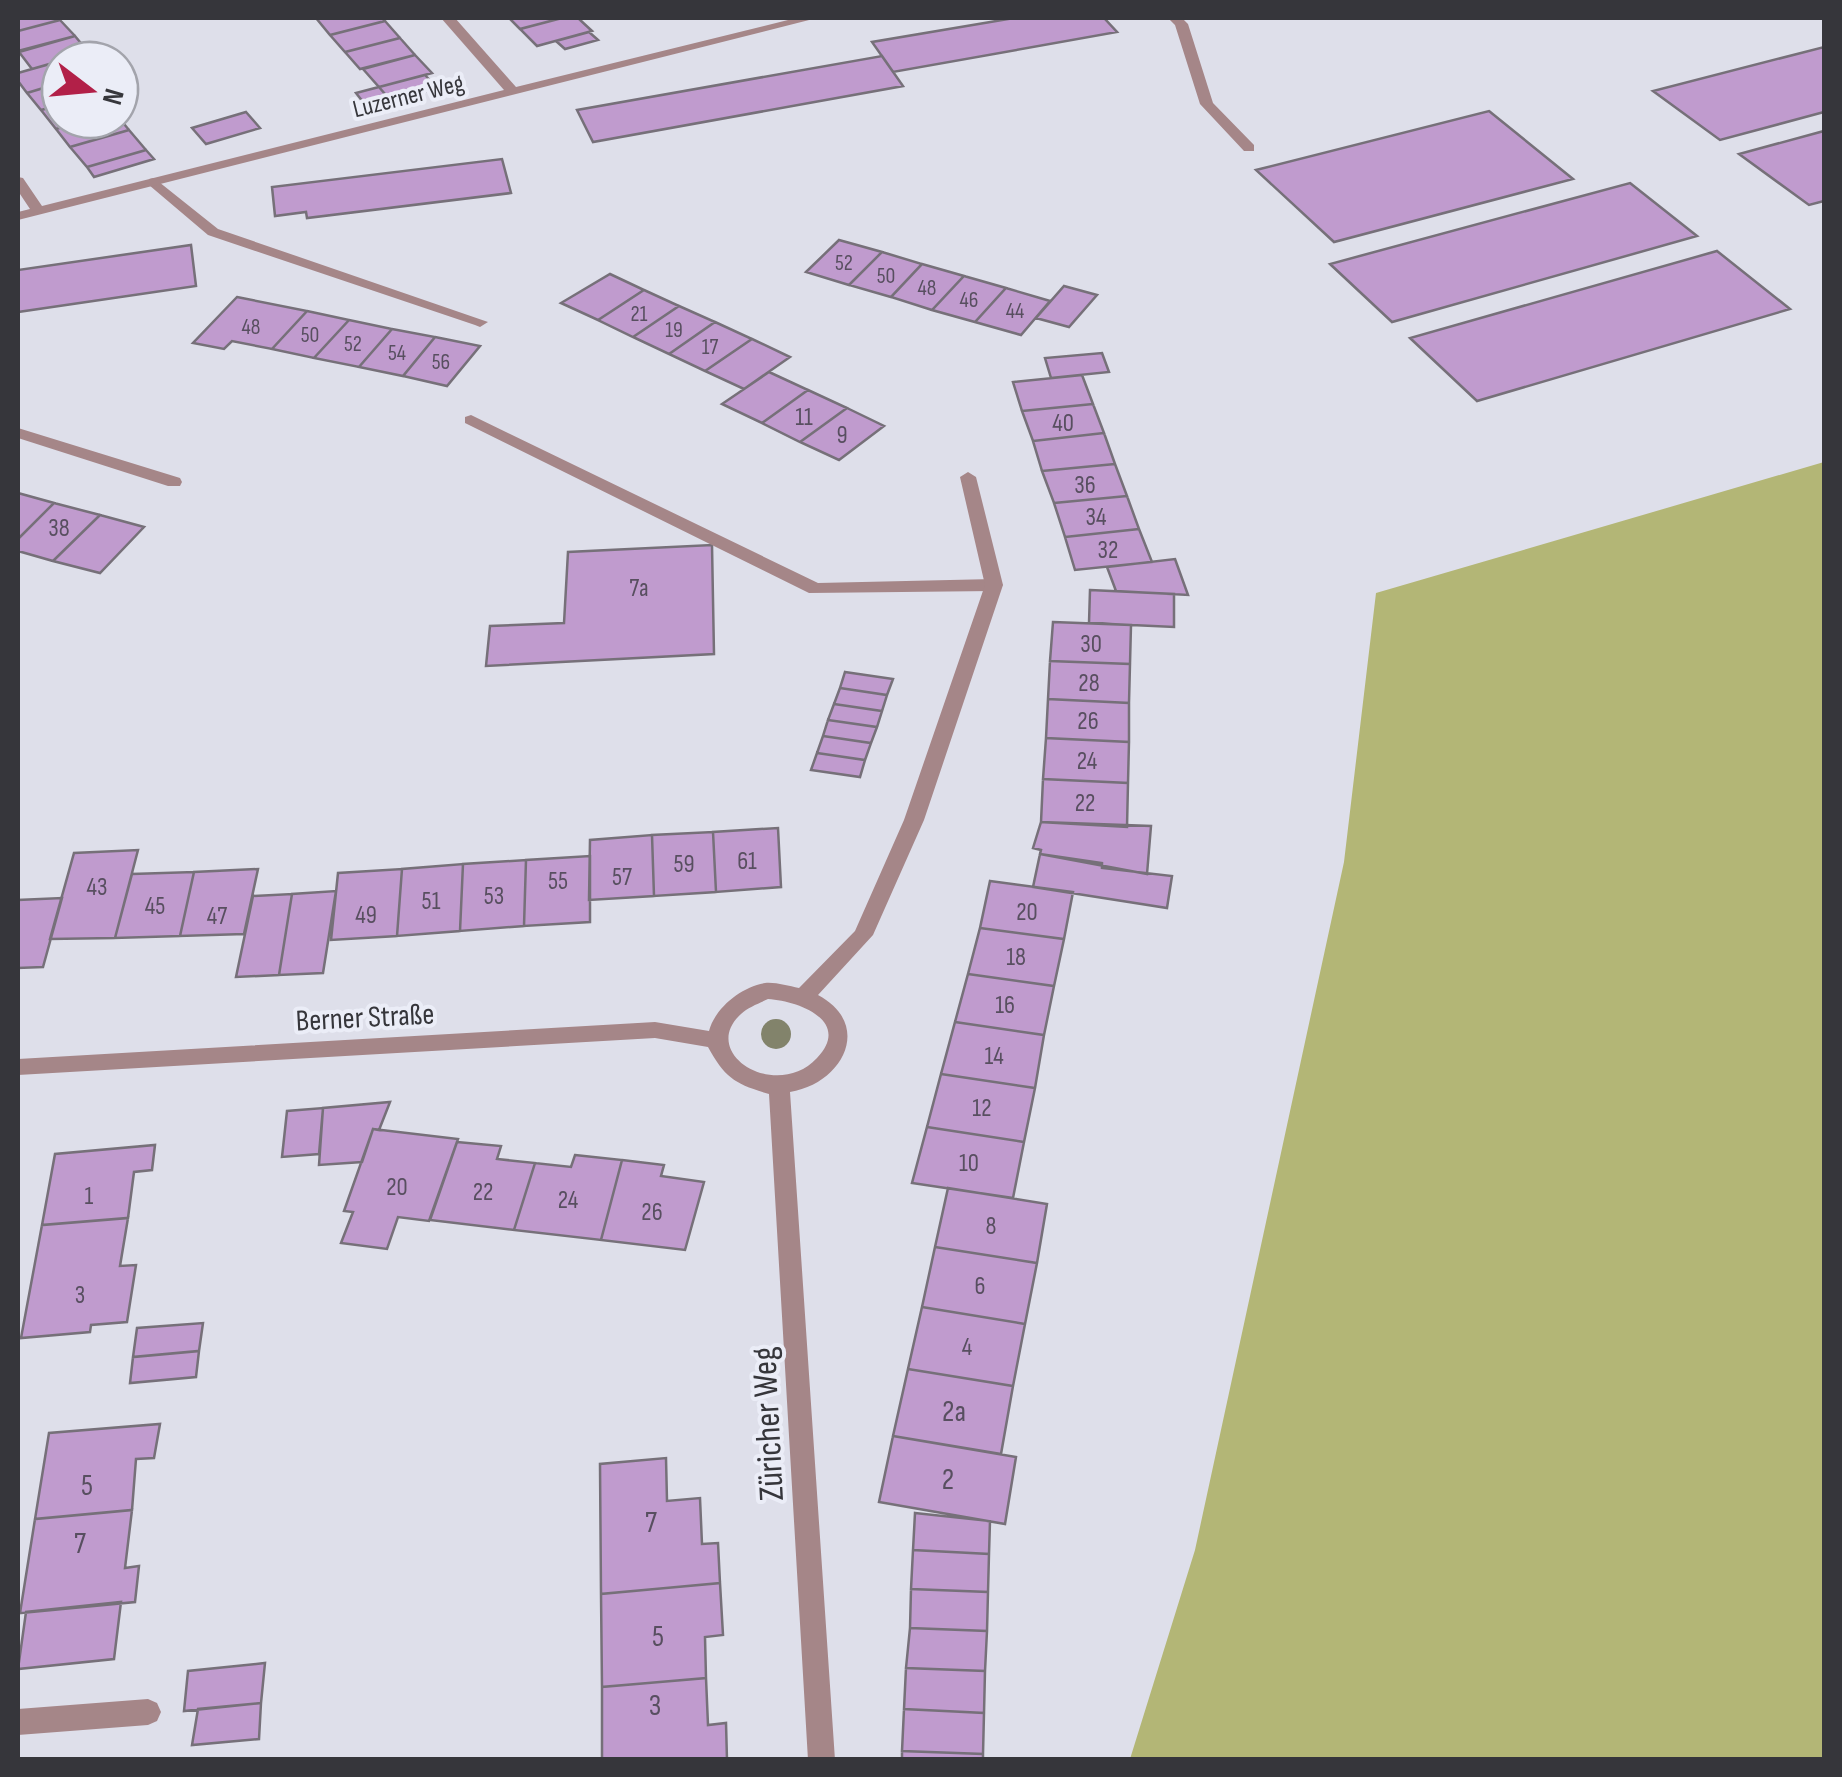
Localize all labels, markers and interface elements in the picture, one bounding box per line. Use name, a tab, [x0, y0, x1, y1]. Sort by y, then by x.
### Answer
north arrow	[40, 40, 140, 140]
street label: Luzerner Weg	[350, 68, 467, 125]
text: N	[95, 85, 131, 108]
house number: 52	[835, 250, 853, 277]
house number: 50	[877, 263, 895, 290]
house number: 48	[918, 275, 936, 302]
house number: 46	[960, 287, 978, 314]
house number: 44	[1006, 298, 1024, 325]
house number: 21	[631, 301, 648, 328]
house number: 48	[242, 314, 260, 341]
house number: 19	[665, 317, 683, 344]
house number: 50	[301, 322, 319, 349]
house number: 52	[344, 331, 362, 358]
house number: 17	[702, 334, 718, 361]
house number: 54	[388, 340, 406, 367]
house number: 56	[432, 349, 450, 376]
house number: 11	[795, 402, 813, 433]
house number: 40	[1052, 408, 1074, 439]
house number: 9	[836, 420, 848, 451]
house number: 36	[1074, 470, 1096, 501]
house number: 34	[1086, 502, 1106, 533]
house number: 38	[48, 513, 70, 544]
house number: 32	[1098, 535, 1118, 566]
house number: 7a	[629, 573, 649, 604]
house number: 30	[1080, 629, 1102, 660]
house number: 28	[1078, 668, 1100, 699]
house number: 26	[1077, 706, 1099, 737]
house number: 24	[1077, 746, 1097, 777]
house number: 22	[1075, 788, 1095, 819]
house number: 61	[737, 846, 757, 877]
house number: 59	[673, 849, 695, 880]
house number: 57	[612, 862, 632, 893]
house number: 55	[548, 866, 568, 897]
house number: 43	[86, 872, 108, 903]
house number: 53	[484, 881, 504, 912]
house number: 51	[422, 886, 441, 917]
house number: 45	[145, 891, 165, 922]
house number: 20	[1016, 897, 1038, 928]
house number: 49	[355, 900, 377, 931]
house number: 47	[207, 901, 227, 932]
house number: 18	[1006, 942, 1026, 973]
house number: 16	[995, 990, 1015, 1021]
street label: Berner Straße	[295, 996, 435, 1040]
house number: 14	[984, 1041, 1004, 1072]
house number: 12	[972, 1093, 992, 1124]
house number: 10	[959, 1148, 979, 1179]
house number: 20	[386, 1172, 408, 1203]
house number: 22	[473, 1177, 493, 1208]
house number: 1	[85, 1181, 94, 1212]
house number: 24	[558, 1185, 578, 1216]
house number: 26	[641, 1197, 663, 1228]
house number: 8	[986, 1211, 996, 1242]
house number: 6	[975, 1271, 985, 1302]
house number: 3	[75, 1280, 85, 1311]
house number: 4	[962, 1332, 972, 1363]
street label: Züricher Weg	[743, 1346, 794, 1502]
house number: 2a	[942, 1394, 966, 1430]
house number: 2	[942, 1462, 954, 1498]
house number: 5	[81, 1468, 93, 1504]
house number: 7	[645, 1505, 657, 1541]
house number: 7	[74, 1526, 86, 1562]
house number: 5	[652, 1619, 664, 1655]
house number: 3	[649, 1688, 661, 1724]

